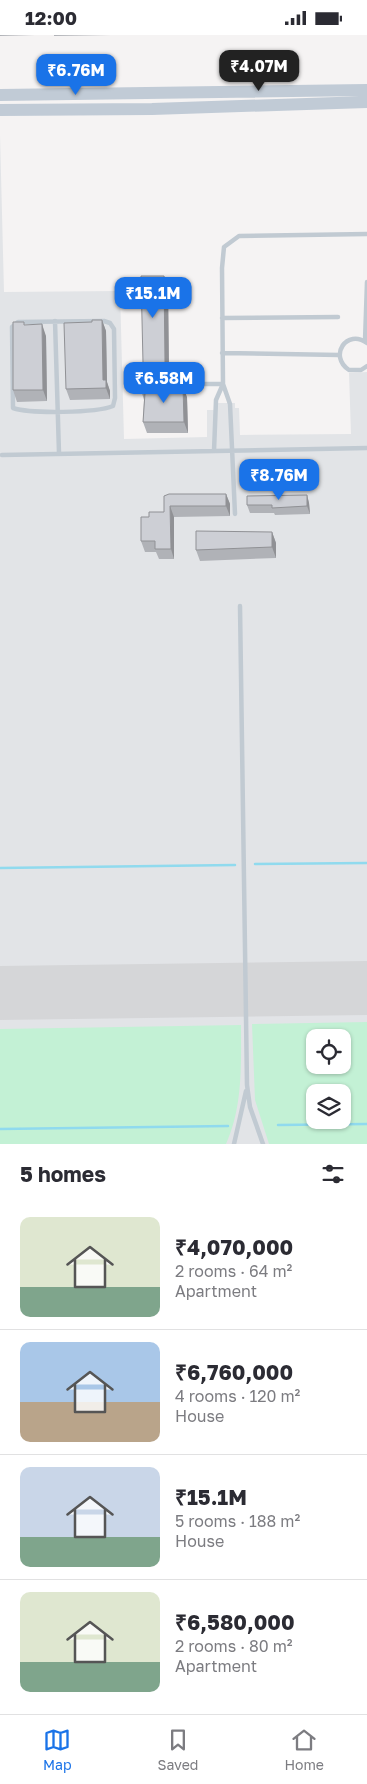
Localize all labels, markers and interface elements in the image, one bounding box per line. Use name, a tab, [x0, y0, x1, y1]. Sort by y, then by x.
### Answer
text: 12:00	[25, 6, 77, 29]
pin: ₹4.07M	[218, 50, 300, 92]
pin: ₹6.76M	[35, 53, 117, 96]
text: ₹4.07M	[230, 56, 288, 76]
text: ₹6.76M	[47, 60, 105, 80]
pin: ₹15.1M	[112, 277, 194, 319]
text: ₹15.1M	[126, 283, 180, 303]
pin: ₹6.58M	[123, 361, 205, 404]
text: ₹6.58M	[135, 368, 193, 388]
pin: ₹8.76M	[238, 459, 320, 501]
text: ₹8.76M	[250, 465, 308, 485]
map controls	[306, 1029, 351, 1129]
button: locate	[306, 1029, 351, 1074]
button: layers	[306, 1084, 351, 1129]
icon: filters	[319, 1160, 347, 1188]
text: 5 homes	[20, 1161, 106, 1187]
text: ₹4,070,000	[175, 1234, 293, 1260]
icon: home	[60, 1237, 120, 1297]
text: 2 rooms · 64 m²	[175, 1261, 292, 1281]
text: Apartment	[175, 1281, 257, 1301]
text: ₹6,760,000	[175, 1359, 293, 1385]
icon: home	[60, 1362, 120, 1422]
text: 4 rooms · 120 m²	[175, 1386, 300, 1406]
text: House	[175, 1406, 224, 1426]
text: ₹15.1M	[175, 1484, 247, 1510]
icon: home	[60, 1487, 120, 1547]
text: 5 rooms · 188 m²	[175, 1511, 300, 1531]
text: House	[175, 1531, 224, 1551]
text: ₹6,580,000	[175, 1609, 295, 1635]
icon: home	[60, 1612, 120, 1672]
text: 2 rooms · 80 m²	[175, 1636, 293, 1656]
text: Apartment	[175, 1656, 257, 1676]
tab: Map	[43, 1726, 72, 1773]
tab: Saved	[158, 1726, 198, 1773]
tab: Home	[284, 1726, 324, 1773]

